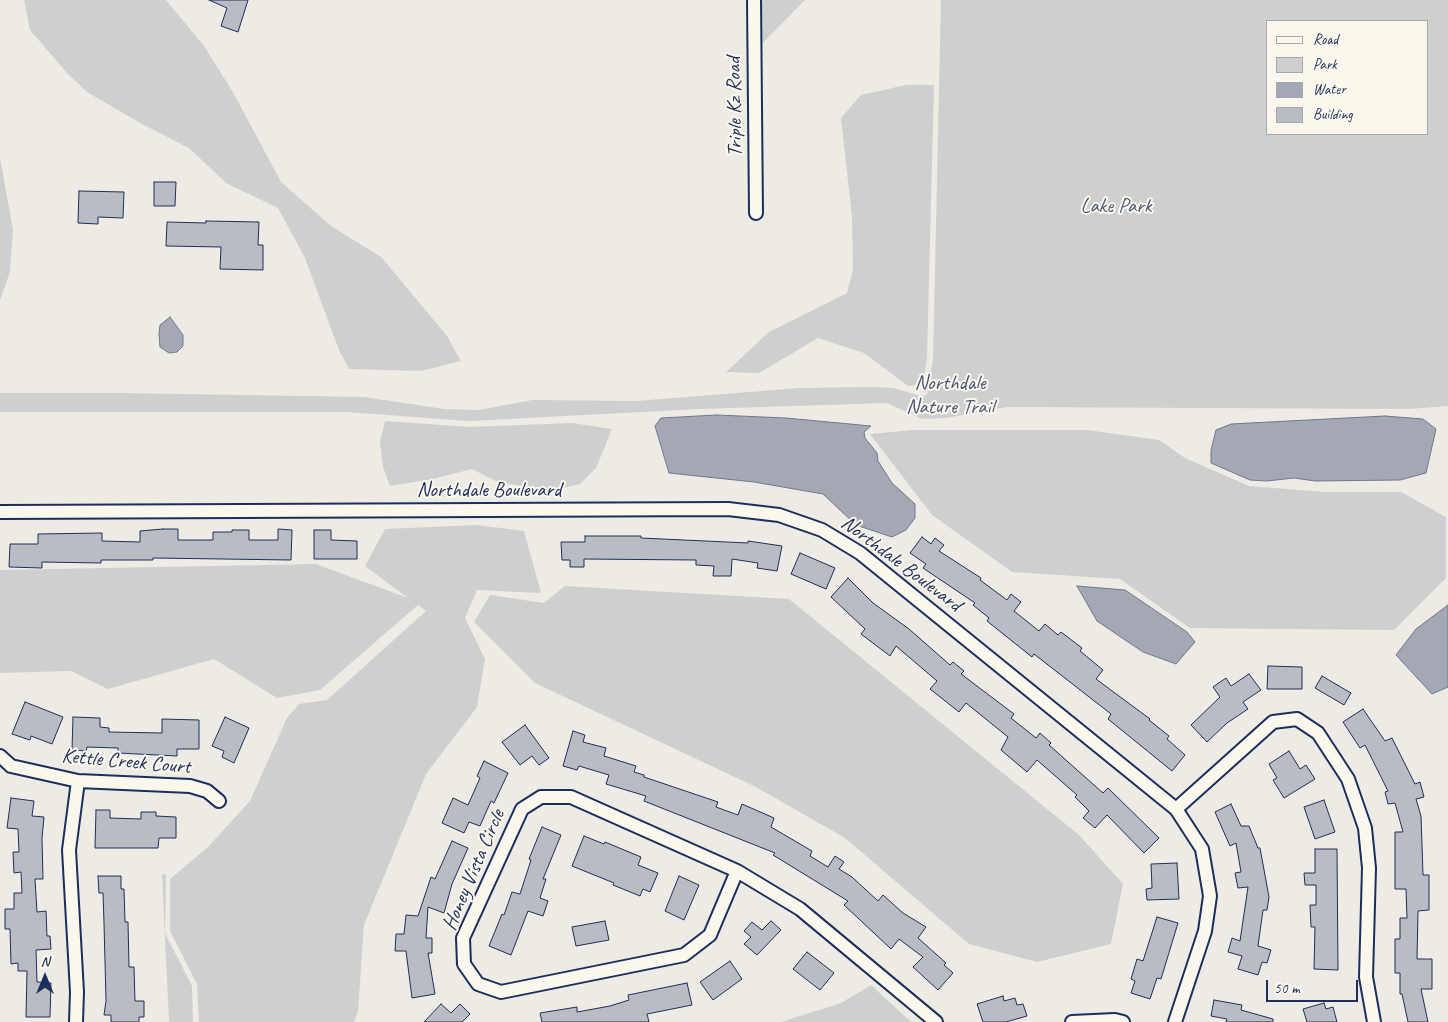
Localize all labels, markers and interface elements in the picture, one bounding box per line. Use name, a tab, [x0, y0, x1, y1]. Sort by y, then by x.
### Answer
legend	[1266, 20, 1428, 135]
text: Road	[1313, 30, 1338, 49]
text: Park	[1313, 55, 1337, 74]
street label: Triple Kz Road	[722, 57, 748, 157]
text: Water	[1313, 80, 1346, 99]
text: Building	[1313, 105, 1352, 124]
park label: Lake Park	[1080, 193, 1152, 219]
park label: Northdale Nature Trail	[906, 370, 994, 420]
street label: Northdale Boulevard	[417, 477, 561, 503]
street label: Northdale Boulevard	[836, 510, 966, 618]
street label: Kettle Creek Court	[61, 744, 191, 780]
street label: Honey Vista Circle	[437, 806, 511, 934]
north arrow	[20, 952, 70, 1002]
text: N	[41, 953, 49, 970]
scale bar	[1268, 970, 1360, 1002]
text: 50 m	[1274, 979, 1300, 998]

